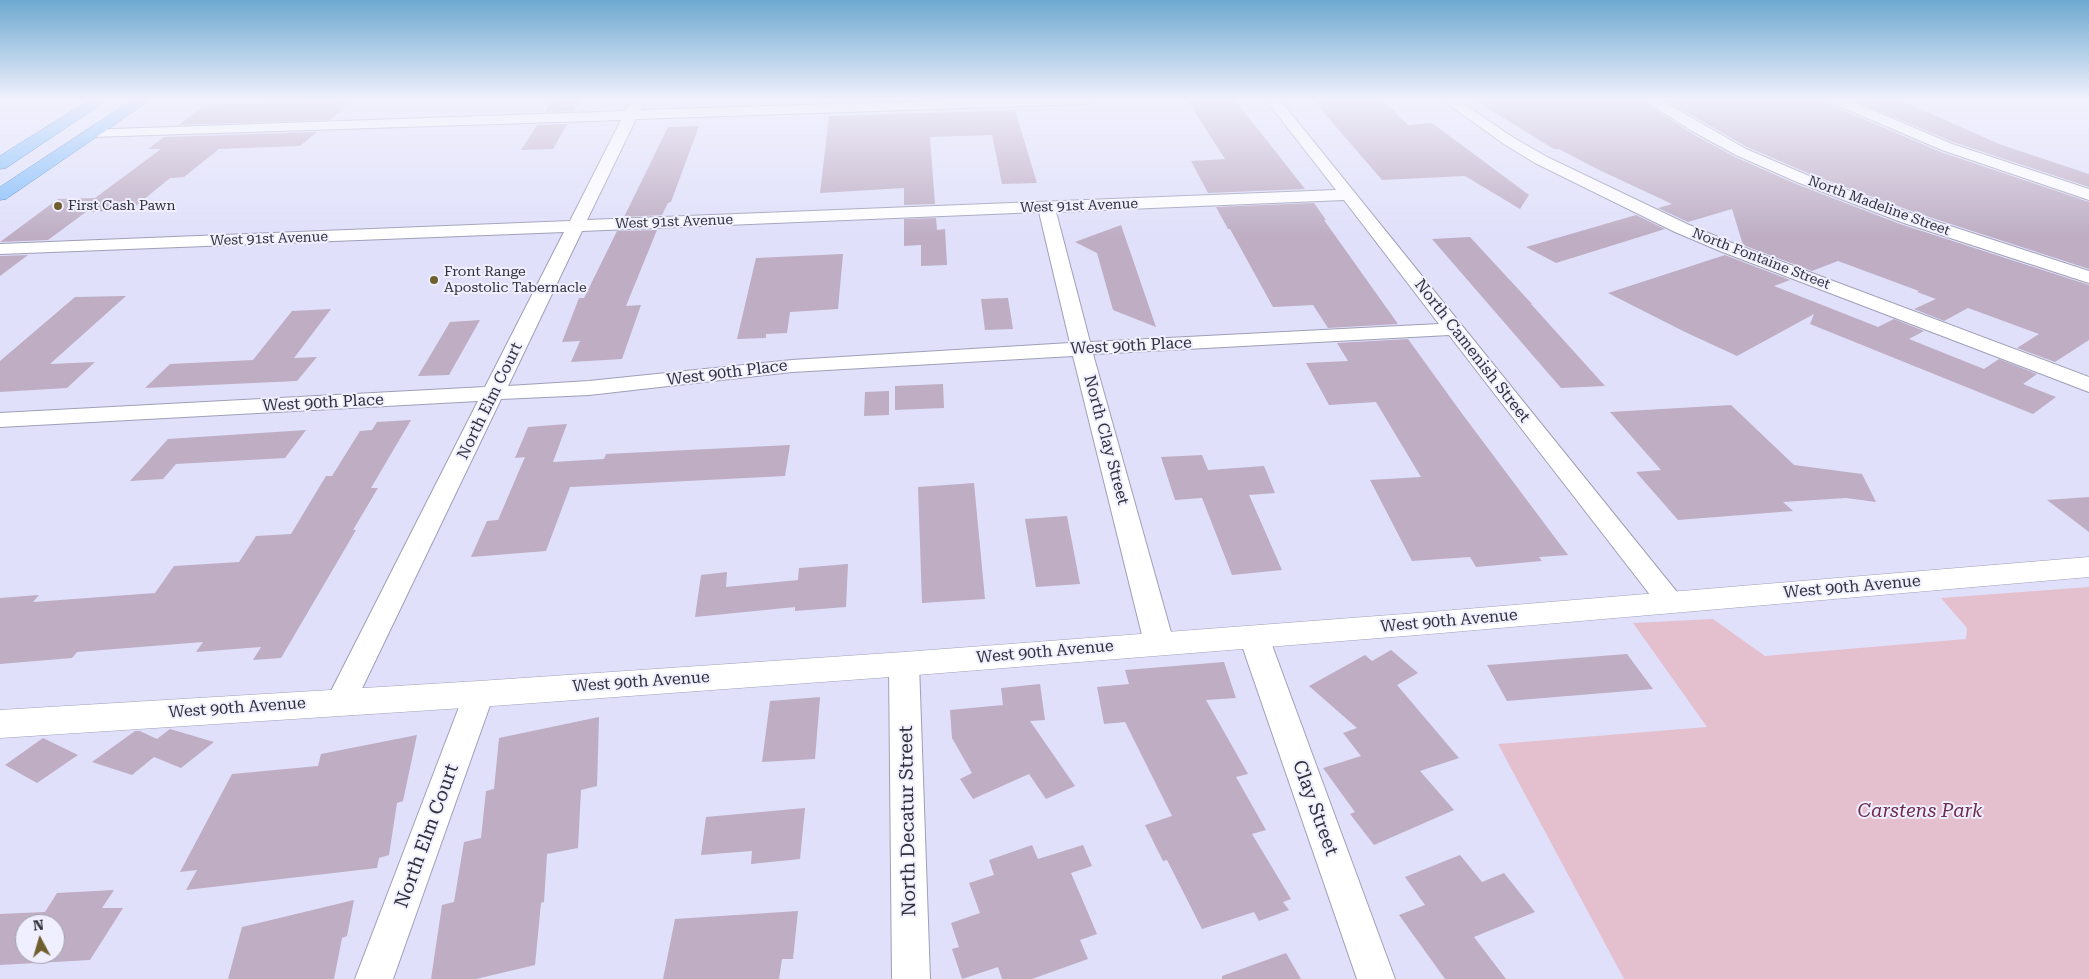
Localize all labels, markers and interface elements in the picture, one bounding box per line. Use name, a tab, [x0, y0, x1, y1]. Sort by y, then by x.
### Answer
street label: North Madeline Street	[1806, 172, 1952, 240]
street label: West 91st Avenue	[1020, 196, 1138, 216]
place label: First Cash Pawn	[68, 198, 175, 214]
marker: First Cash Pawn	[52, 200, 64, 212]
street label: West 91st Avenue	[615, 212, 733, 232]
street label: North Fontaine Street	[1690, 225, 1832, 293]
street label: West 91st Avenue	[210, 229, 328, 249]
place label: Front Range Apostolic Tabernacle	[444, 264, 587, 296]
marker: Front Range Apostolic Tabernacle	[428, 274, 440, 286]
street label: North Camenish Street	[1410, 276, 1534, 426]
street label: West 90th Place	[1070, 333, 1192, 359]
street label: North Elm Court	[453, 339, 527, 463]
street label: West 90th Place	[665, 356, 789, 390]
street label: North Clay Street	[1079, 373, 1133, 507]
street label: West 90th Place	[262, 390, 384, 416]
street label: West 90th Avenue	[1783, 571, 1921, 603]
street label: West 90th Avenue	[1380, 605, 1518, 637]
street label: West 90th Avenue	[976, 636, 1114, 668]
street label: West 90th Avenue	[572, 668, 710, 696]
street label: West 90th Avenue	[168, 694, 306, 722]
street label: North Decatur Street	[895, 725, 921, 917]
street label: Clay Street	[1287, 757, 1343, 859]
street label: North Elm Court	[390, 761, 464, 911]
park label: Carstens Park	[1858, 800, 1982, 822]
north arrow	[15, 914, 65, 964]
text: N	[32, 917, 45, 934]

